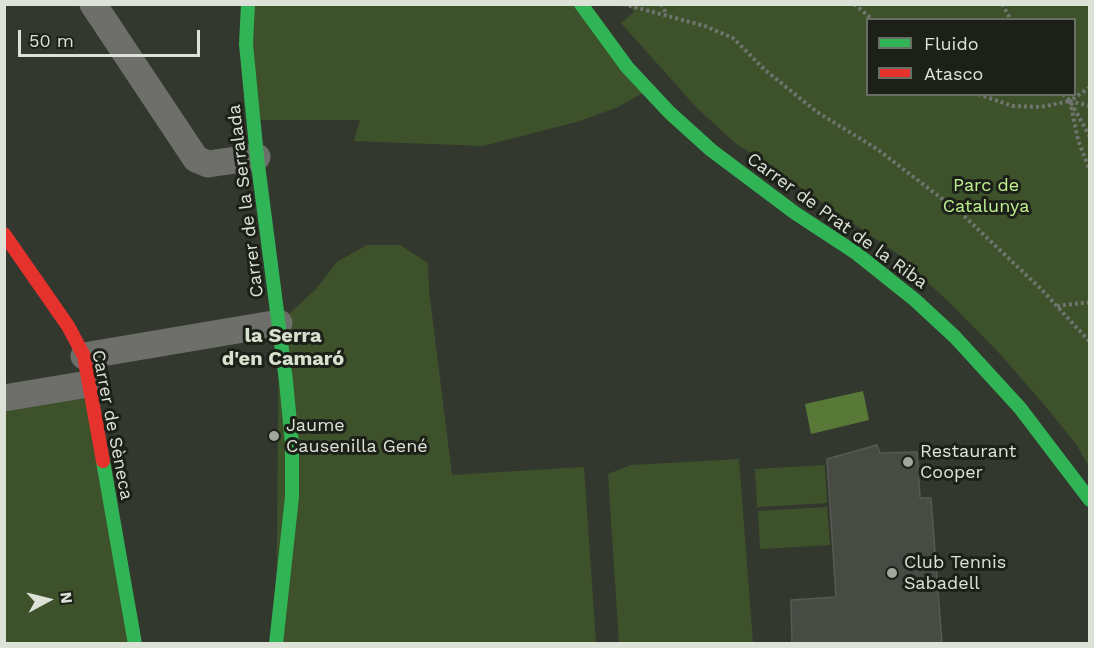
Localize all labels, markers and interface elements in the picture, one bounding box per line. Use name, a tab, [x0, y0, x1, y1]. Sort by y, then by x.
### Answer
scale bar	[21, 18, 202, 56]
legend	[866, 18, 1076, 96]
text: 50 m	[29, 30, 74, 51]
text: Fluido	[924, 33, 978, 54]
text: Atasco	[924, 63, 983, 84]
street label: Carrer de la Serralada	[223, 103, 269, 299]
street label: Carrer de Prat de la Riba	[742, 148, 932, 294]
park label: Parc de Catalunya	[943, 175, 1029, 218]
district label: la Serra d'en Camaró	[222, 324, 344, 371]
street label: Carrer de Sèneca	[87, 348, 137, 502]
place label: Jaume Causenilla Gené	[286, 415, 428, 458]
marker: Jaume Causenilla Gené	[267, 429, 281, 443]
place label: Restaurant Cooper	[920, 441, 1016, 484]
marker: Restaurant Cooper	[901, 455, 915, 469]
place label: Club Tennis Sabadell	[904, 552, 1006, 594]
marker: Club Tennis Sabadell	[885, 566, 899, 580]
north arrow	[18, 570, 78, 630]
text: N	[56, 591, 77, 605]

